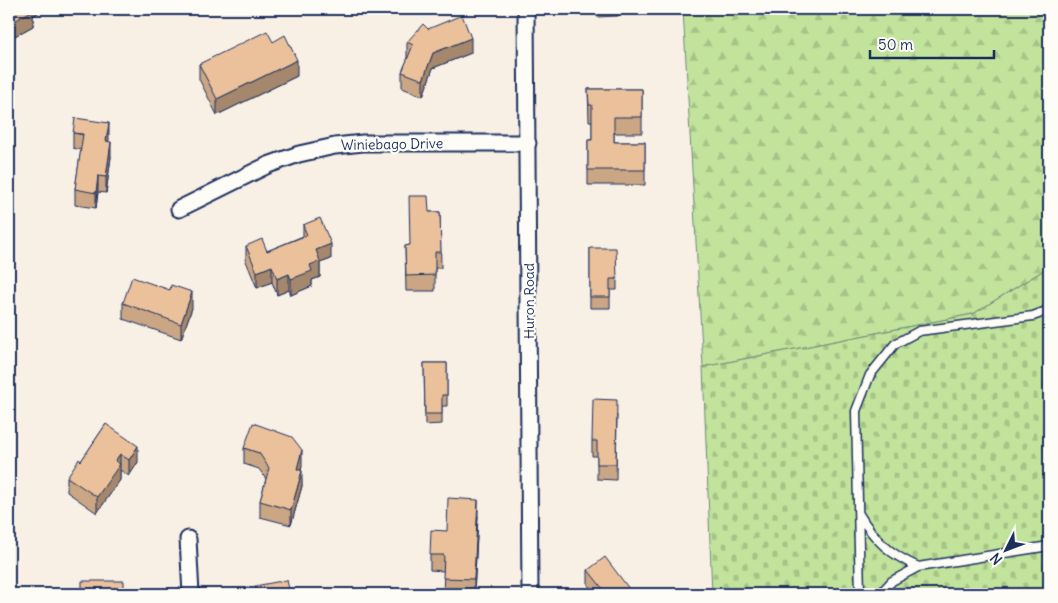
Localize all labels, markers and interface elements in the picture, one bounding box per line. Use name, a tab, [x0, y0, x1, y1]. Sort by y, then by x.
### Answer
scale bar	[870, 28, 994, 60]
text: 50 m	[878, 35, 913, 54]
street label: Winiebago Drive	[341, 134, 443, 154]
street label: Huron Road	[520, 263, 538, 339]
north arrow	[980, 526, 1030, 576]
text: N	[986, 549, 1006, 568]

